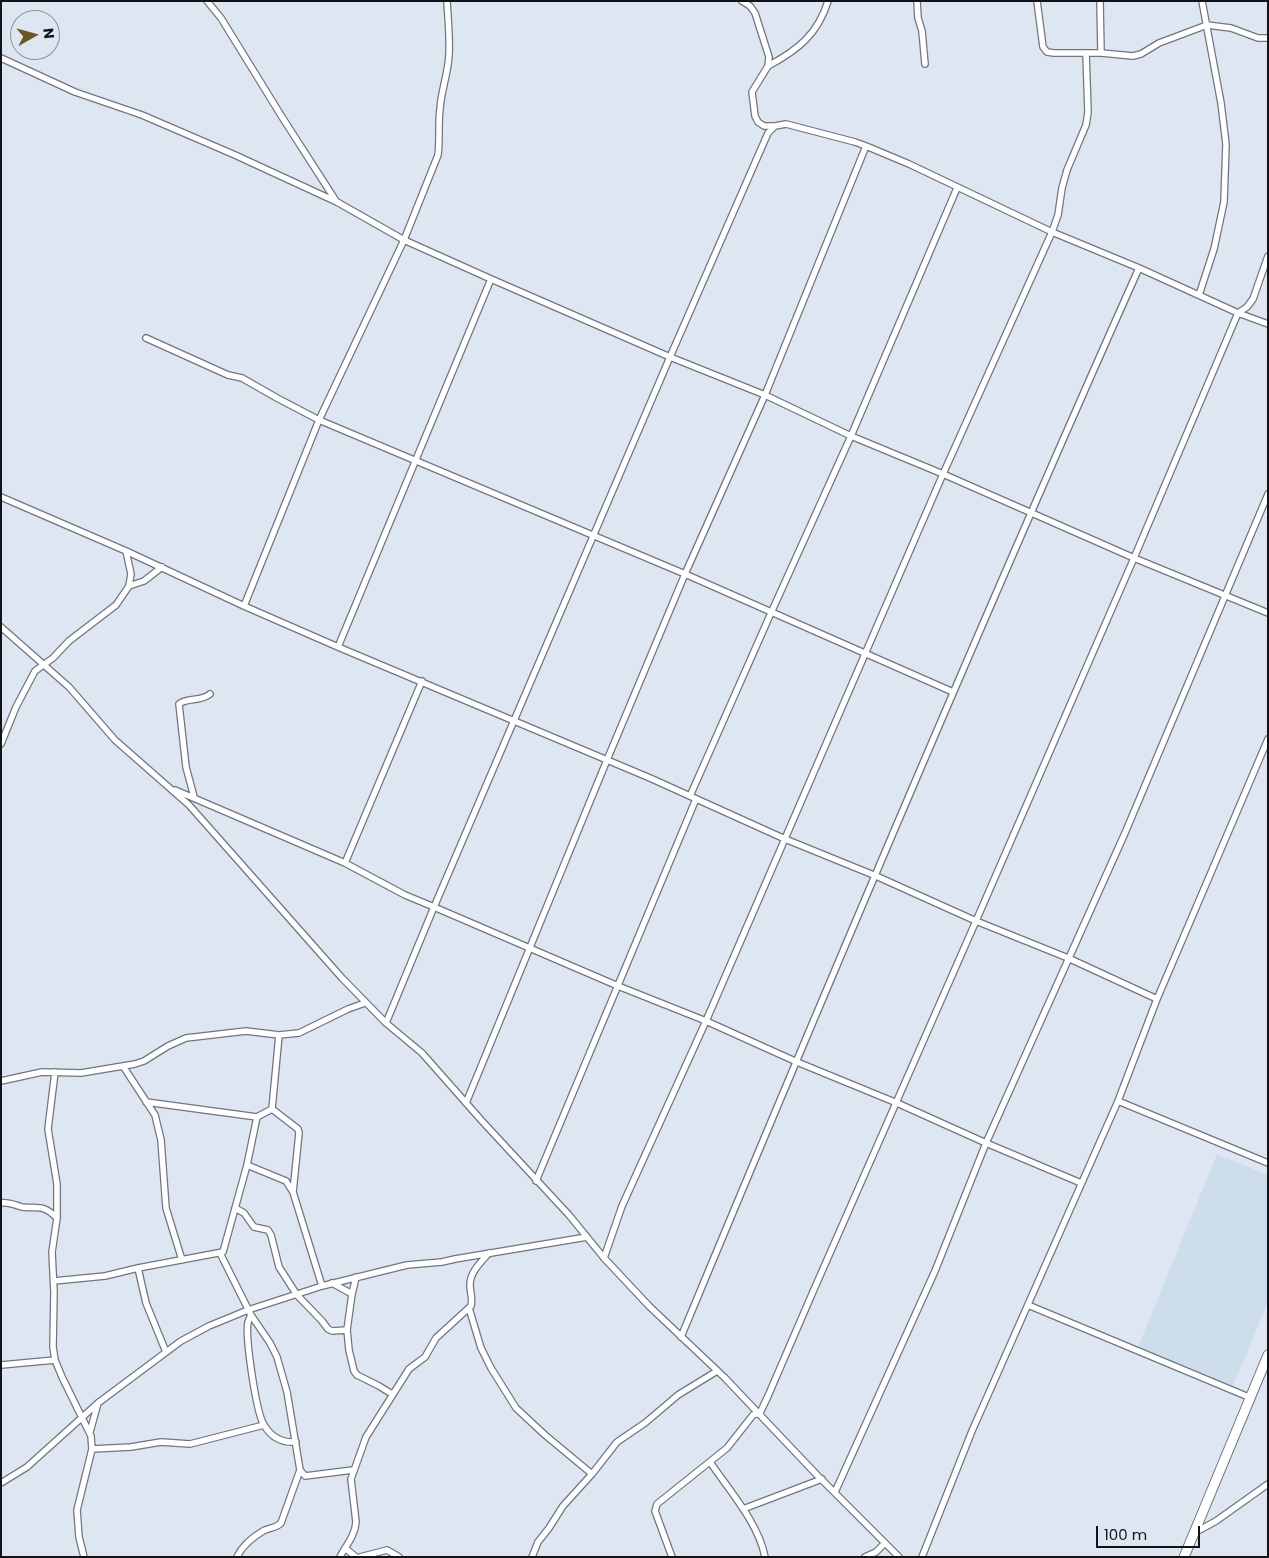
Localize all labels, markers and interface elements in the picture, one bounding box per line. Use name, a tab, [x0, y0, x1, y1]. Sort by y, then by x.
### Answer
north arrow	[10, 10, 60, 60]
text: N	[38, 27, 59, 40]
scale bar	[1099, 1516, 1203, 1548]
text: 100 m	[1104, 1524, 1147, 1545]

